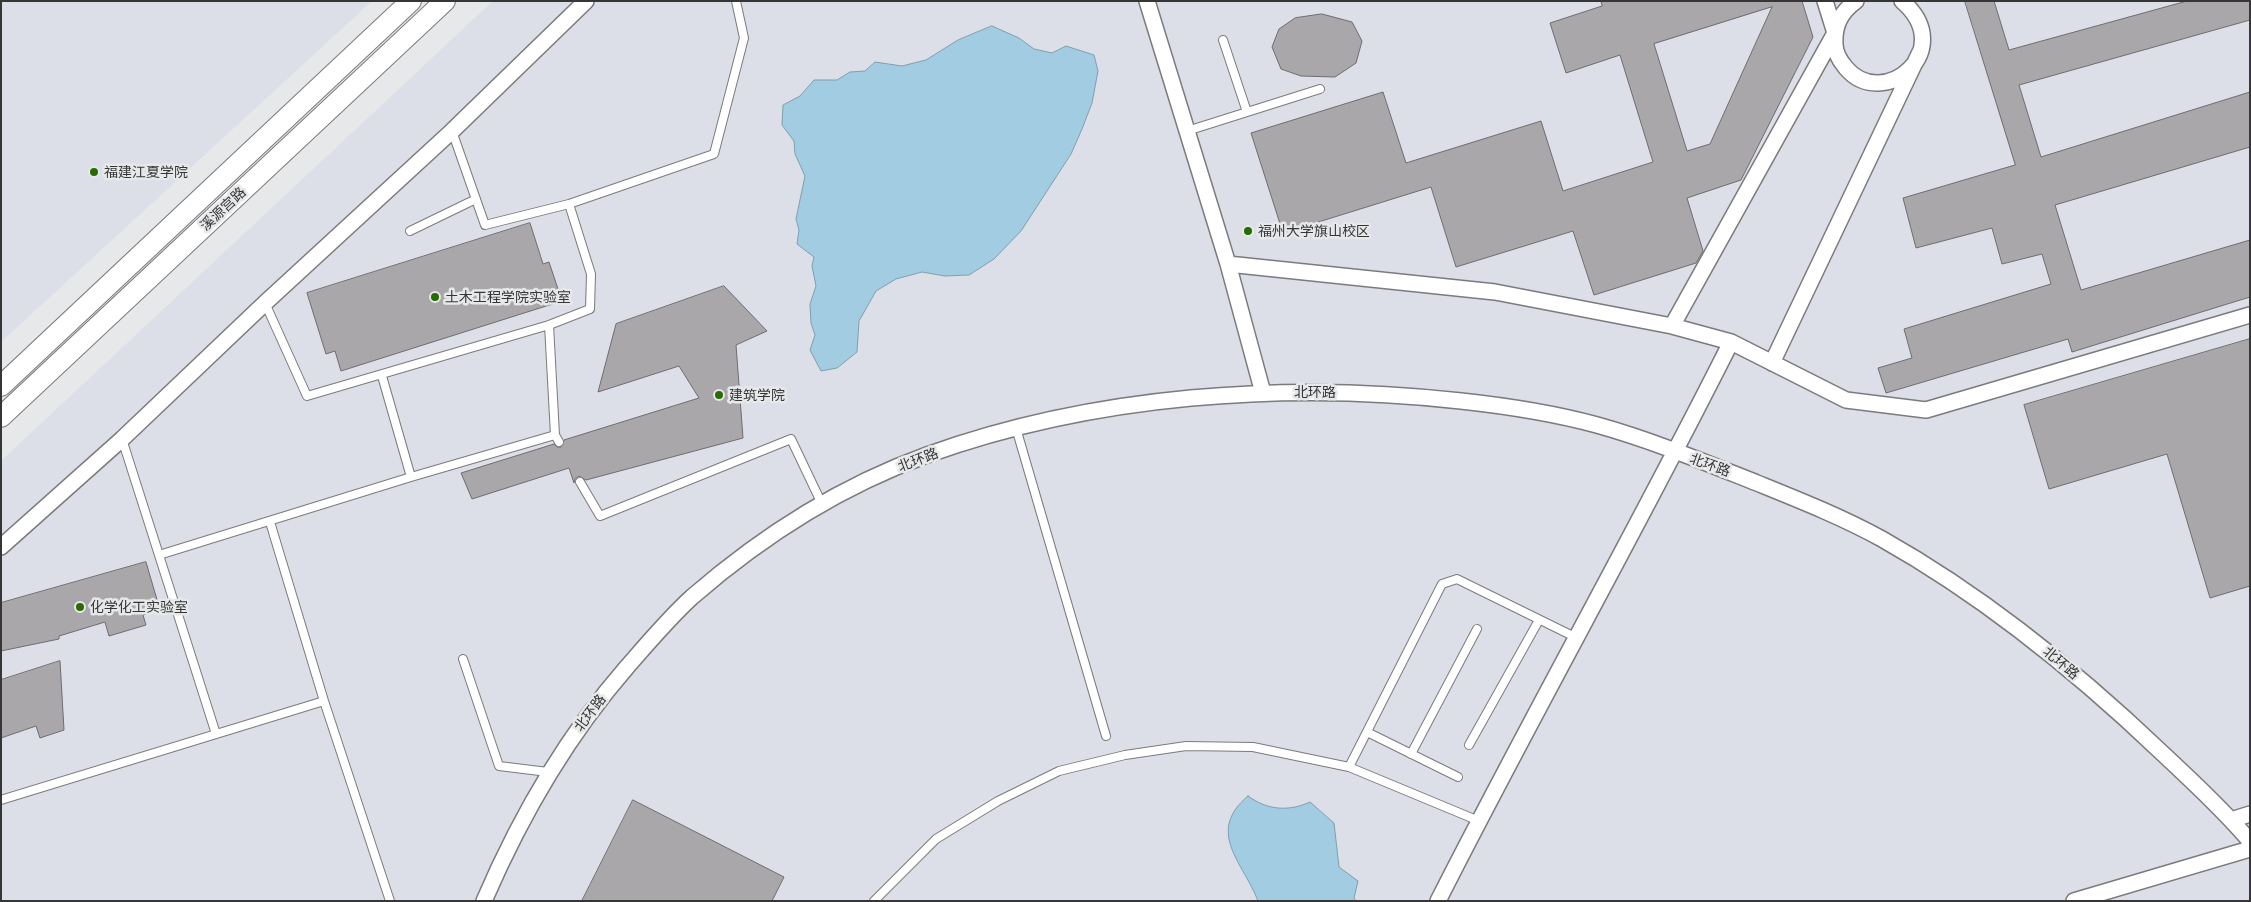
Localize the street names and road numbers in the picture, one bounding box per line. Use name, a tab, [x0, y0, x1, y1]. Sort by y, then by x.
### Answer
street label: 溪源宫路	[197, 184, 249, 234]
street label: 北环路	[1294, 384, 1336, 400]
street label: 北环路	[895, 445, 941, 475]
street label: 北环路	[1687, 450, 1733, 480]
street label: 北环路	[2040, 643, 2082, 683]
street label: 北环路	[571, 691, 609, 735]

